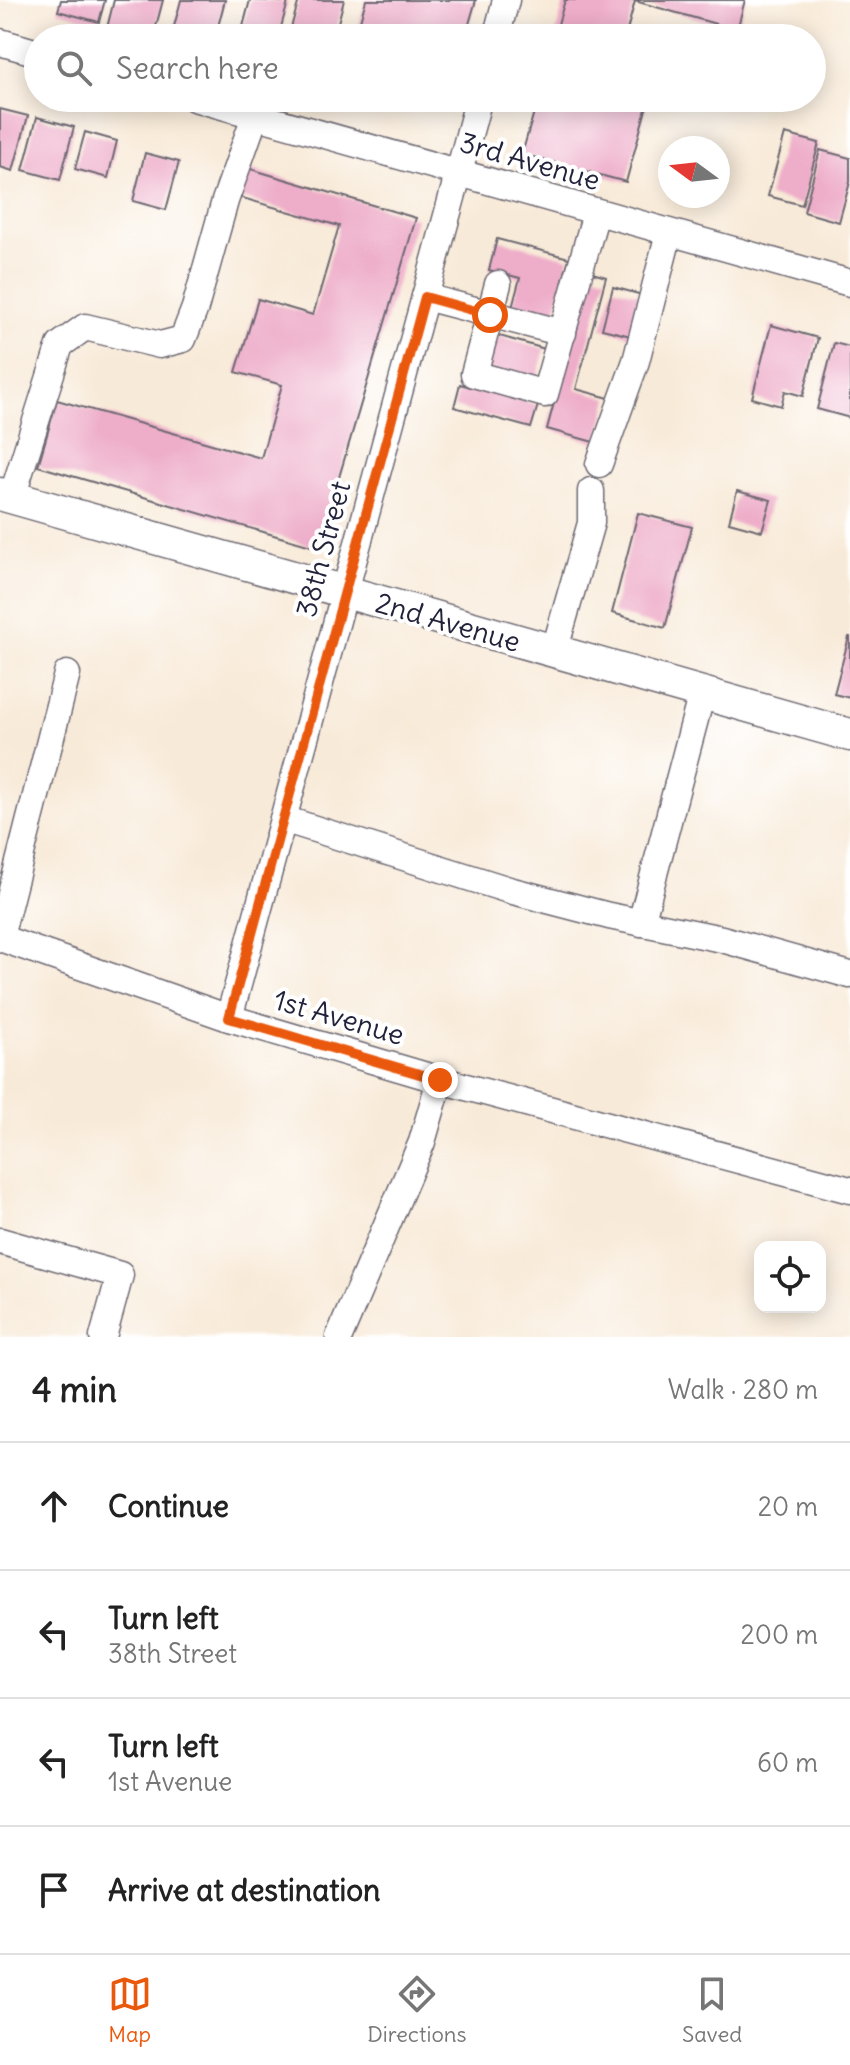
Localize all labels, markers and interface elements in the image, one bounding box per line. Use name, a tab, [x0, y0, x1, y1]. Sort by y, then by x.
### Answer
search box	[24, 24, 826, 112]
icon: search	[52, 46, 96, 90]
text: Search here	[116, 49, 279, 87]
street label: 3rd Avenue	[456, 124, 604, 198]
north arrow	[658, 136, 730, 208]
route start	[472, 297, 508, 333]
street label: 38th Street	[288, 477, 358, 621]
street label: 2nd Avenue	[372, 584, 524, 660]
street label: 1st Avenue	[270, 981, 408, 1053]
route end	[422, 1062, 458, 1098]
map controls	[754, 1241, 826, 1313]
button: locate	[754, 1241, 826, 1313]
text: 4 min	[32, 1368, 117, 1411]
text: Walk · 280 m	[668, 1373, 818, 1406]
icon: ahead	[32, 1484, 76, 1528]
text: Continue	[108, 1487, 229, 1525]
text: 20 m	[758, 1490, 818, 1523]
text: Turn left	[108, 1599, 219, 1637]
icon: left	[32, 1612, 76, 1656]
text: 200 m	[741, 1618, 818, 1651]
text: 38th Street	[108, 1637, 237, 1670]
text: Turn left	[108, 1727, 219, 1765]
icon: left	[32, 1740, 76, 1784]
text: 60 m	[757, 1746, 818, 1779]
text: 1st Avenue	[108, 1765, 232, 1798]
icon: arrive	[32, 1868, 76, 1912]
text: Arrive at destination	[108, 1871, 380, 1909]
tab: Map	[108, 1972, 152, 2048]
tab: Directions	[367, 1972, 467, 2048]
tab: Saved	[682, 1972, 742, 2048]

